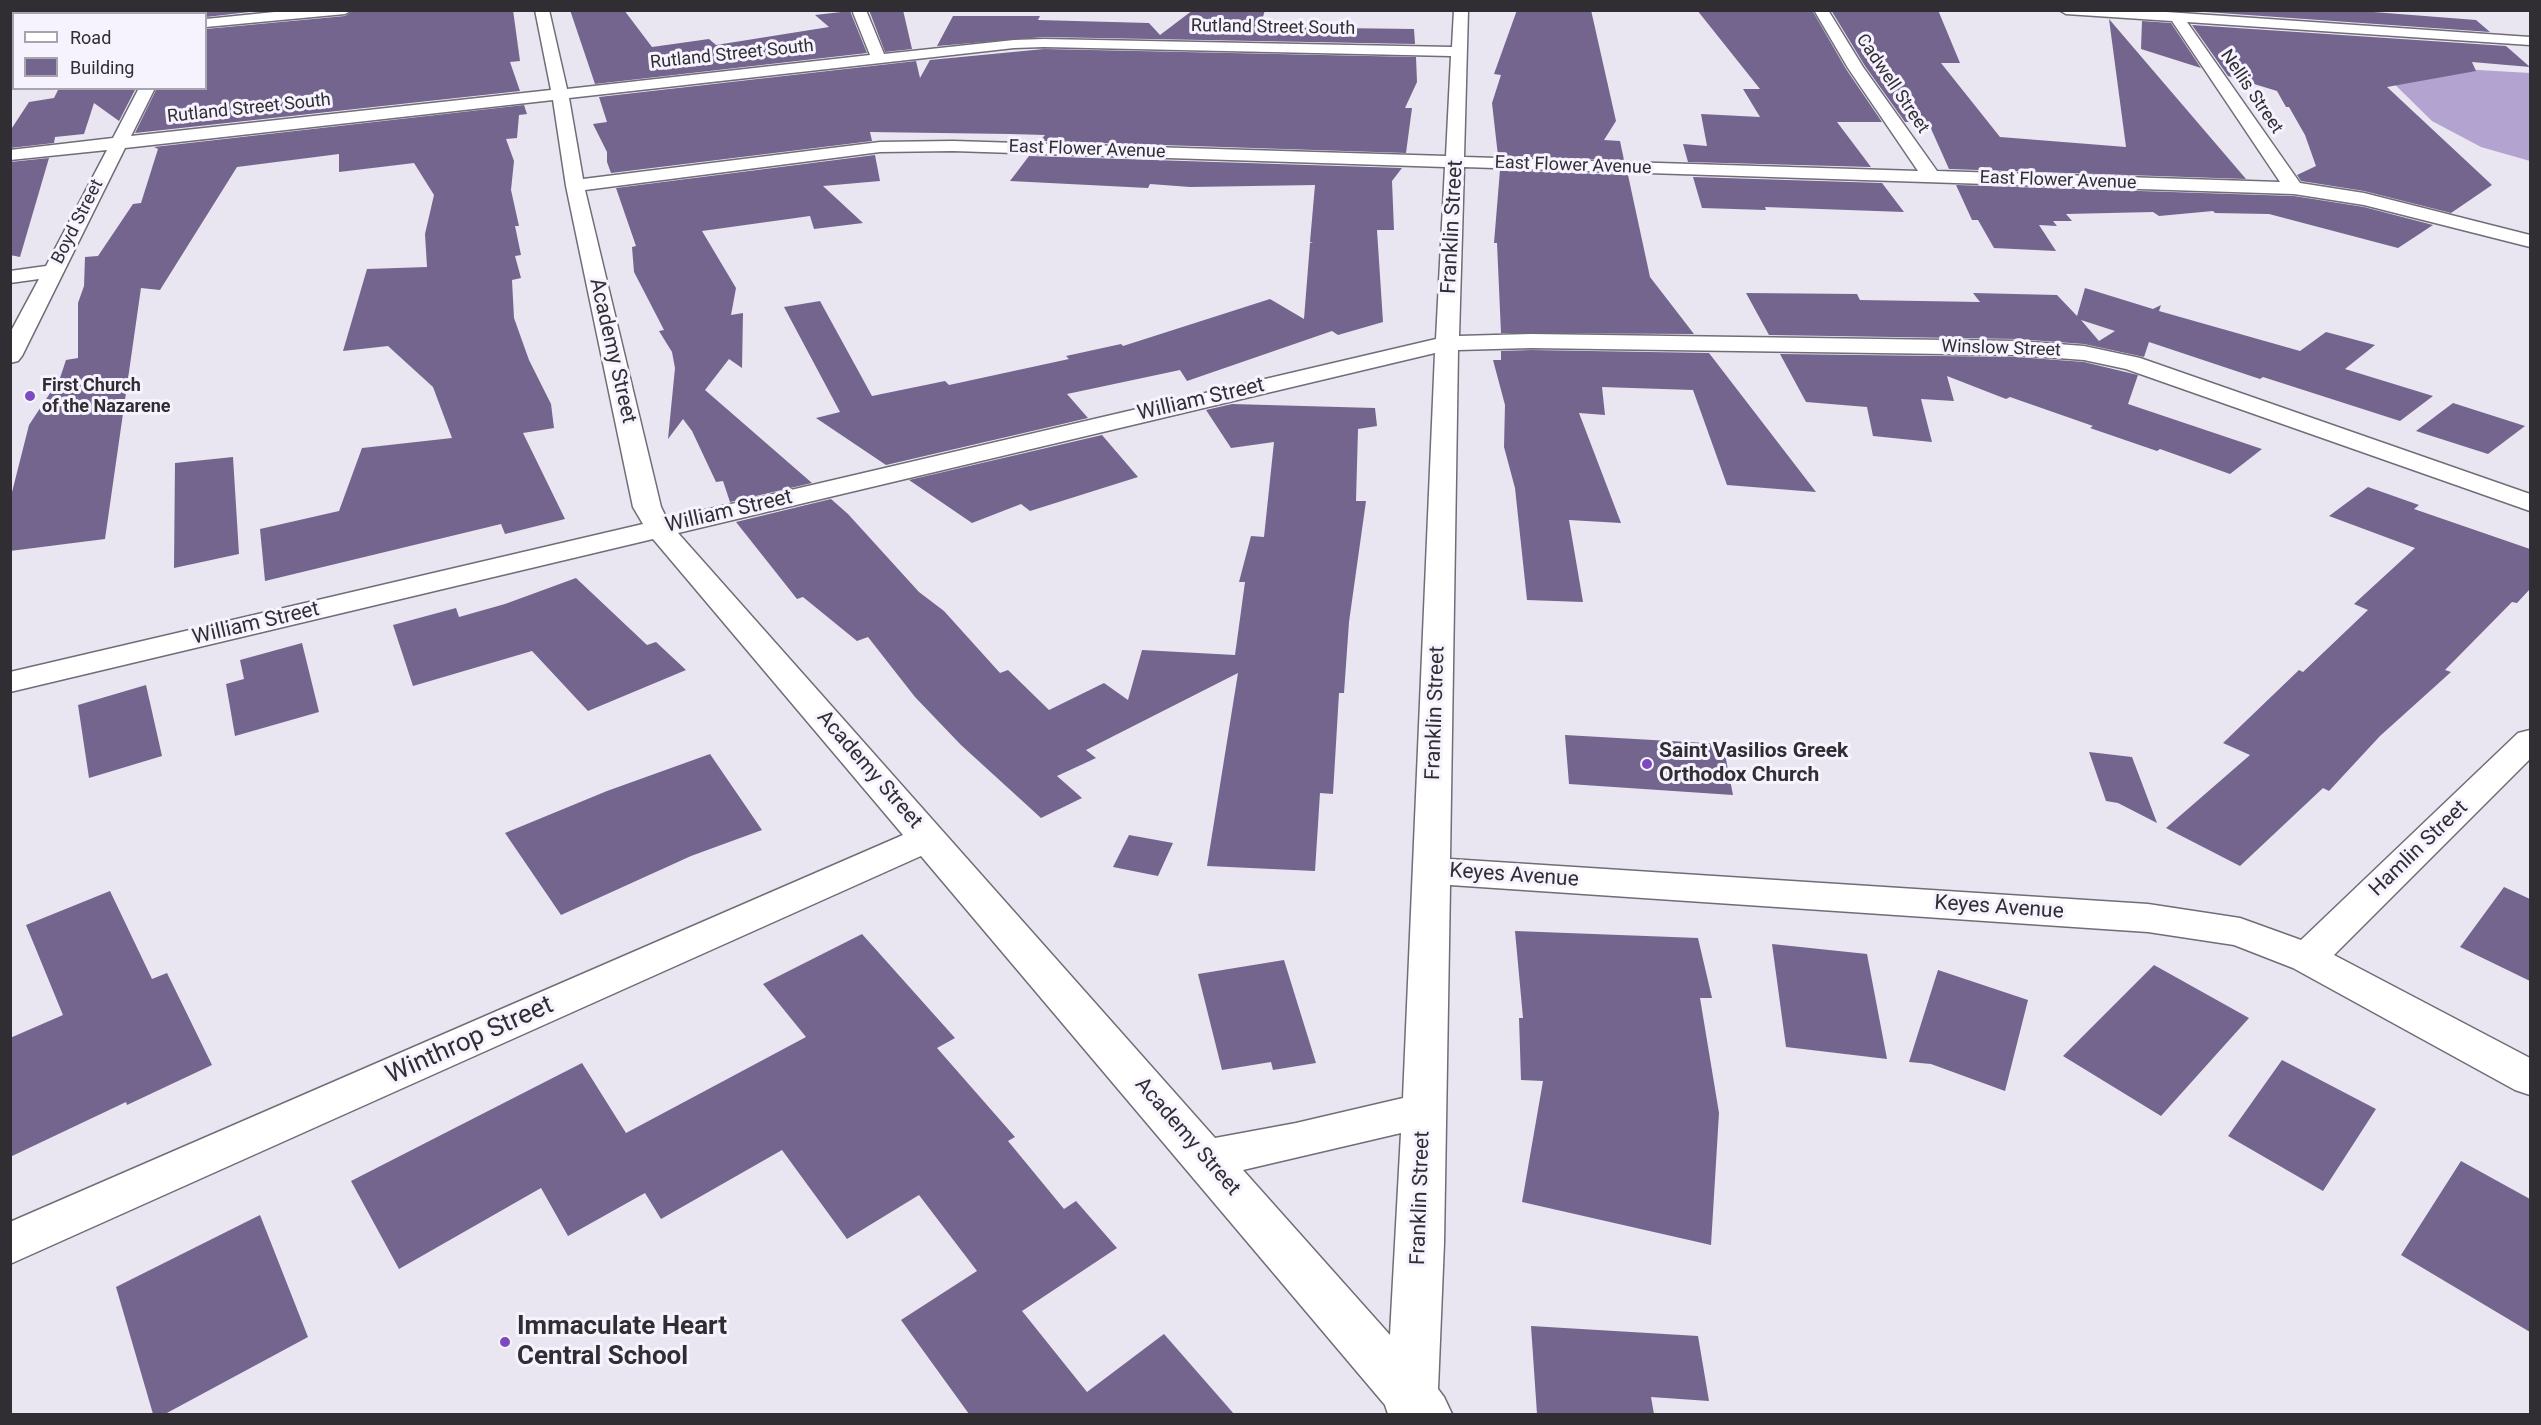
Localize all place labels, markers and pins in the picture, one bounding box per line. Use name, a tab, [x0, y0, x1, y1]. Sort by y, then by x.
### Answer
place label: First Church of the Nazarene	[42, 375, 171, 418]
marker: First Church of the Nazarene	[23, 389, 37, 403]
place label: Saint Vasilios Greek Orthodox Church	[1659, 739, 1848, 789]
marker: Saint Vasilios Greek Orthodox Church	[1640, 757, 1654, 771]
place label: Immaculate Heart Central School	[517, 1311, 727, 1372]
marker: Immaculate Heart Central School	[498, 1335, 512, 1349]

